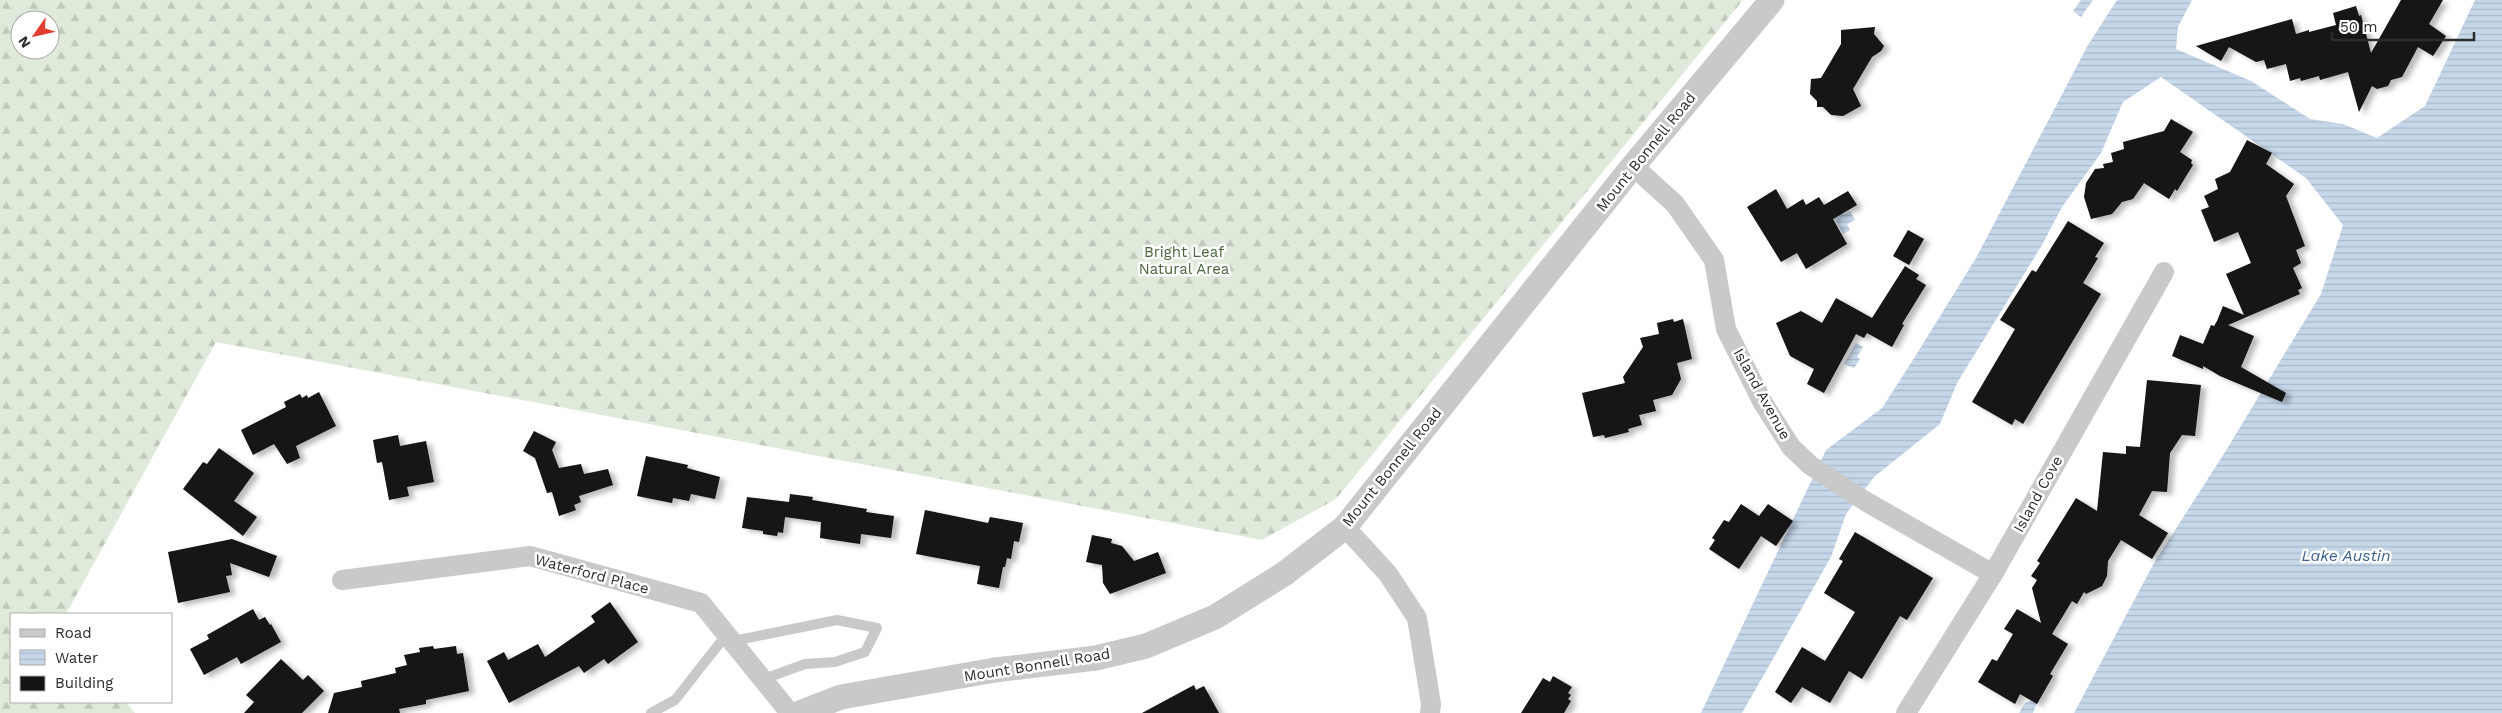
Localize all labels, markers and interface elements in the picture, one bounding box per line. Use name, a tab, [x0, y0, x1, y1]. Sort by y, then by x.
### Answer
north arrow	[10, 10, 60, 60]
scale bar	[2332, 10, 2474, 42]
text: 50 m	[2340, 18, 2377, 36]
text: N	[15, 33, 34, 51]
street label: Mount Bonnell Road	[1592, 89, 1700, 215]
park label: Bright Leaf Natural Area	[1139, 243, 1230, 278]
street label: Island Avenue	[1730, 345, 1794, 443]
street label: Mount Bonnell Road	[1338, 404, 1446, 530]
street label: Island Cove	[2010, 453, 2066, 535]
water label: Lake Austin	[2301, 546, 2391, 565]
street label: Waterford Place	[533, 550, 651, 598]
legend	[10, 613, 172, 703]
text: Road	[55, 624, 92, 642]
street label: Mount Bonnell Road	[963, 645, 1111, 685]
text: Water	[55, 649, 98, 667]
text: Building	[55, 674, 113, 692]

